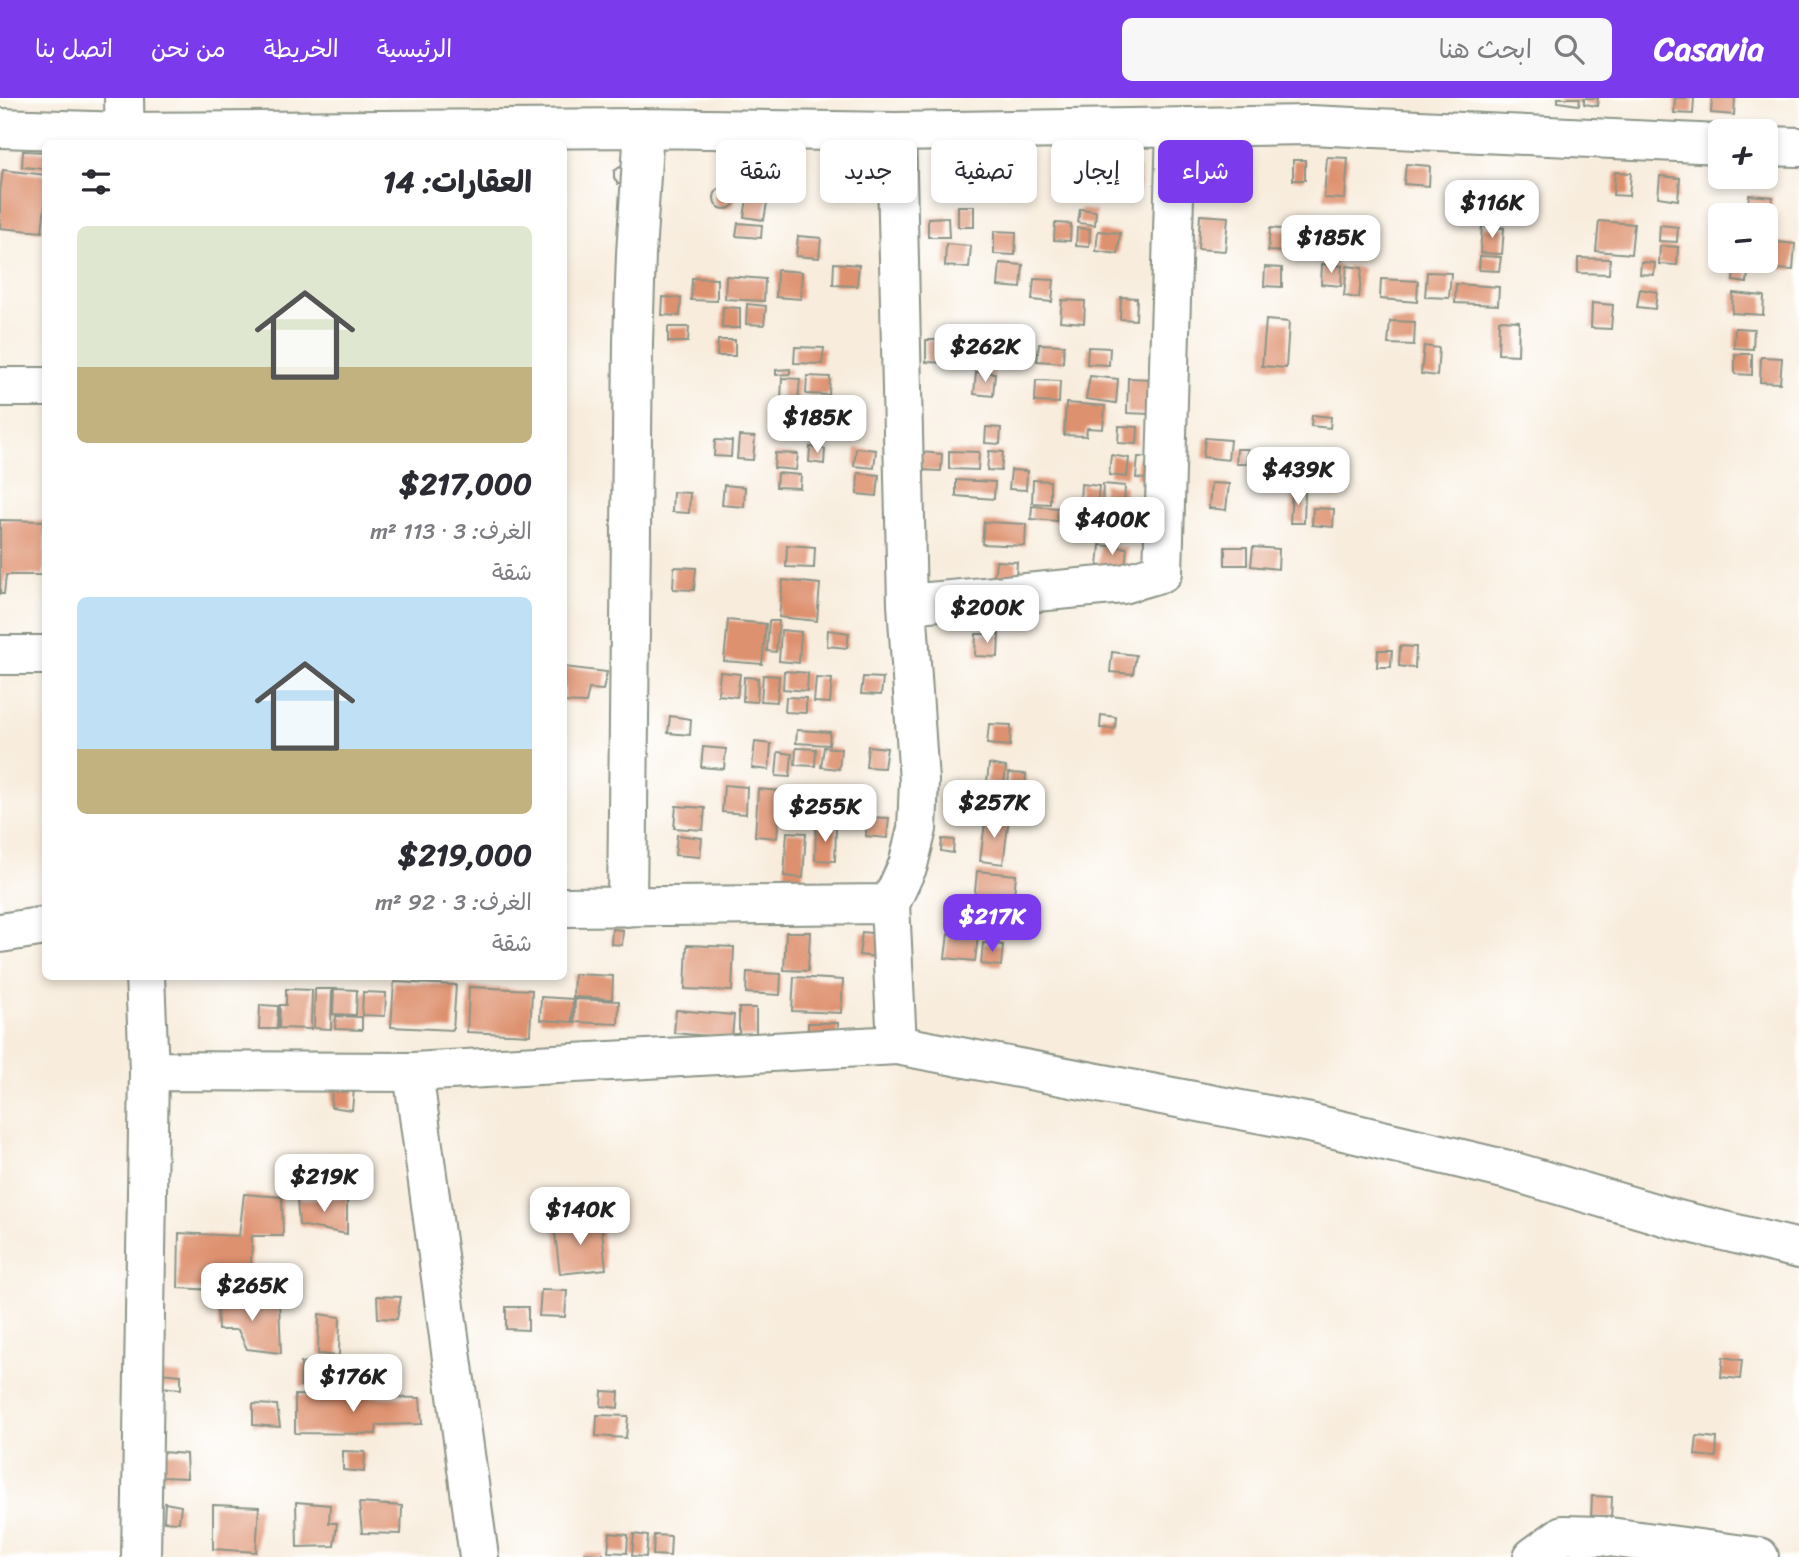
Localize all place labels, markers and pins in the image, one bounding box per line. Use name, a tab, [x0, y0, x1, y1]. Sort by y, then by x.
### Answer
pin: $116K	[1443, 180, 1541, 240]
pin: $185K	[1282, 216, 1380, 275]
pin: $262K	[936, 324, 1034, 384]
pin: $185K	[768, 396, 866, 455]
pin: $439K	[1249, 448, 1347, 507]
pin: $400K	[1063, 498, 1161, 557]
pin: $200K	[938, 586, 1036, 645]
pin: $257K	[945, 780, 1043, 840]
pin: $255K	[776, 784, 874, 844]
pin: $217K	[943, 894, 1041, 954]
pin: $219K	[275, 1154, 373, 1214]
pin: $140K	[531, 1188, 629, 1247]
pin: $265K	[203, 1264, 301, 1323]
pin: $176K	[304, 1354, 402, 1414]

